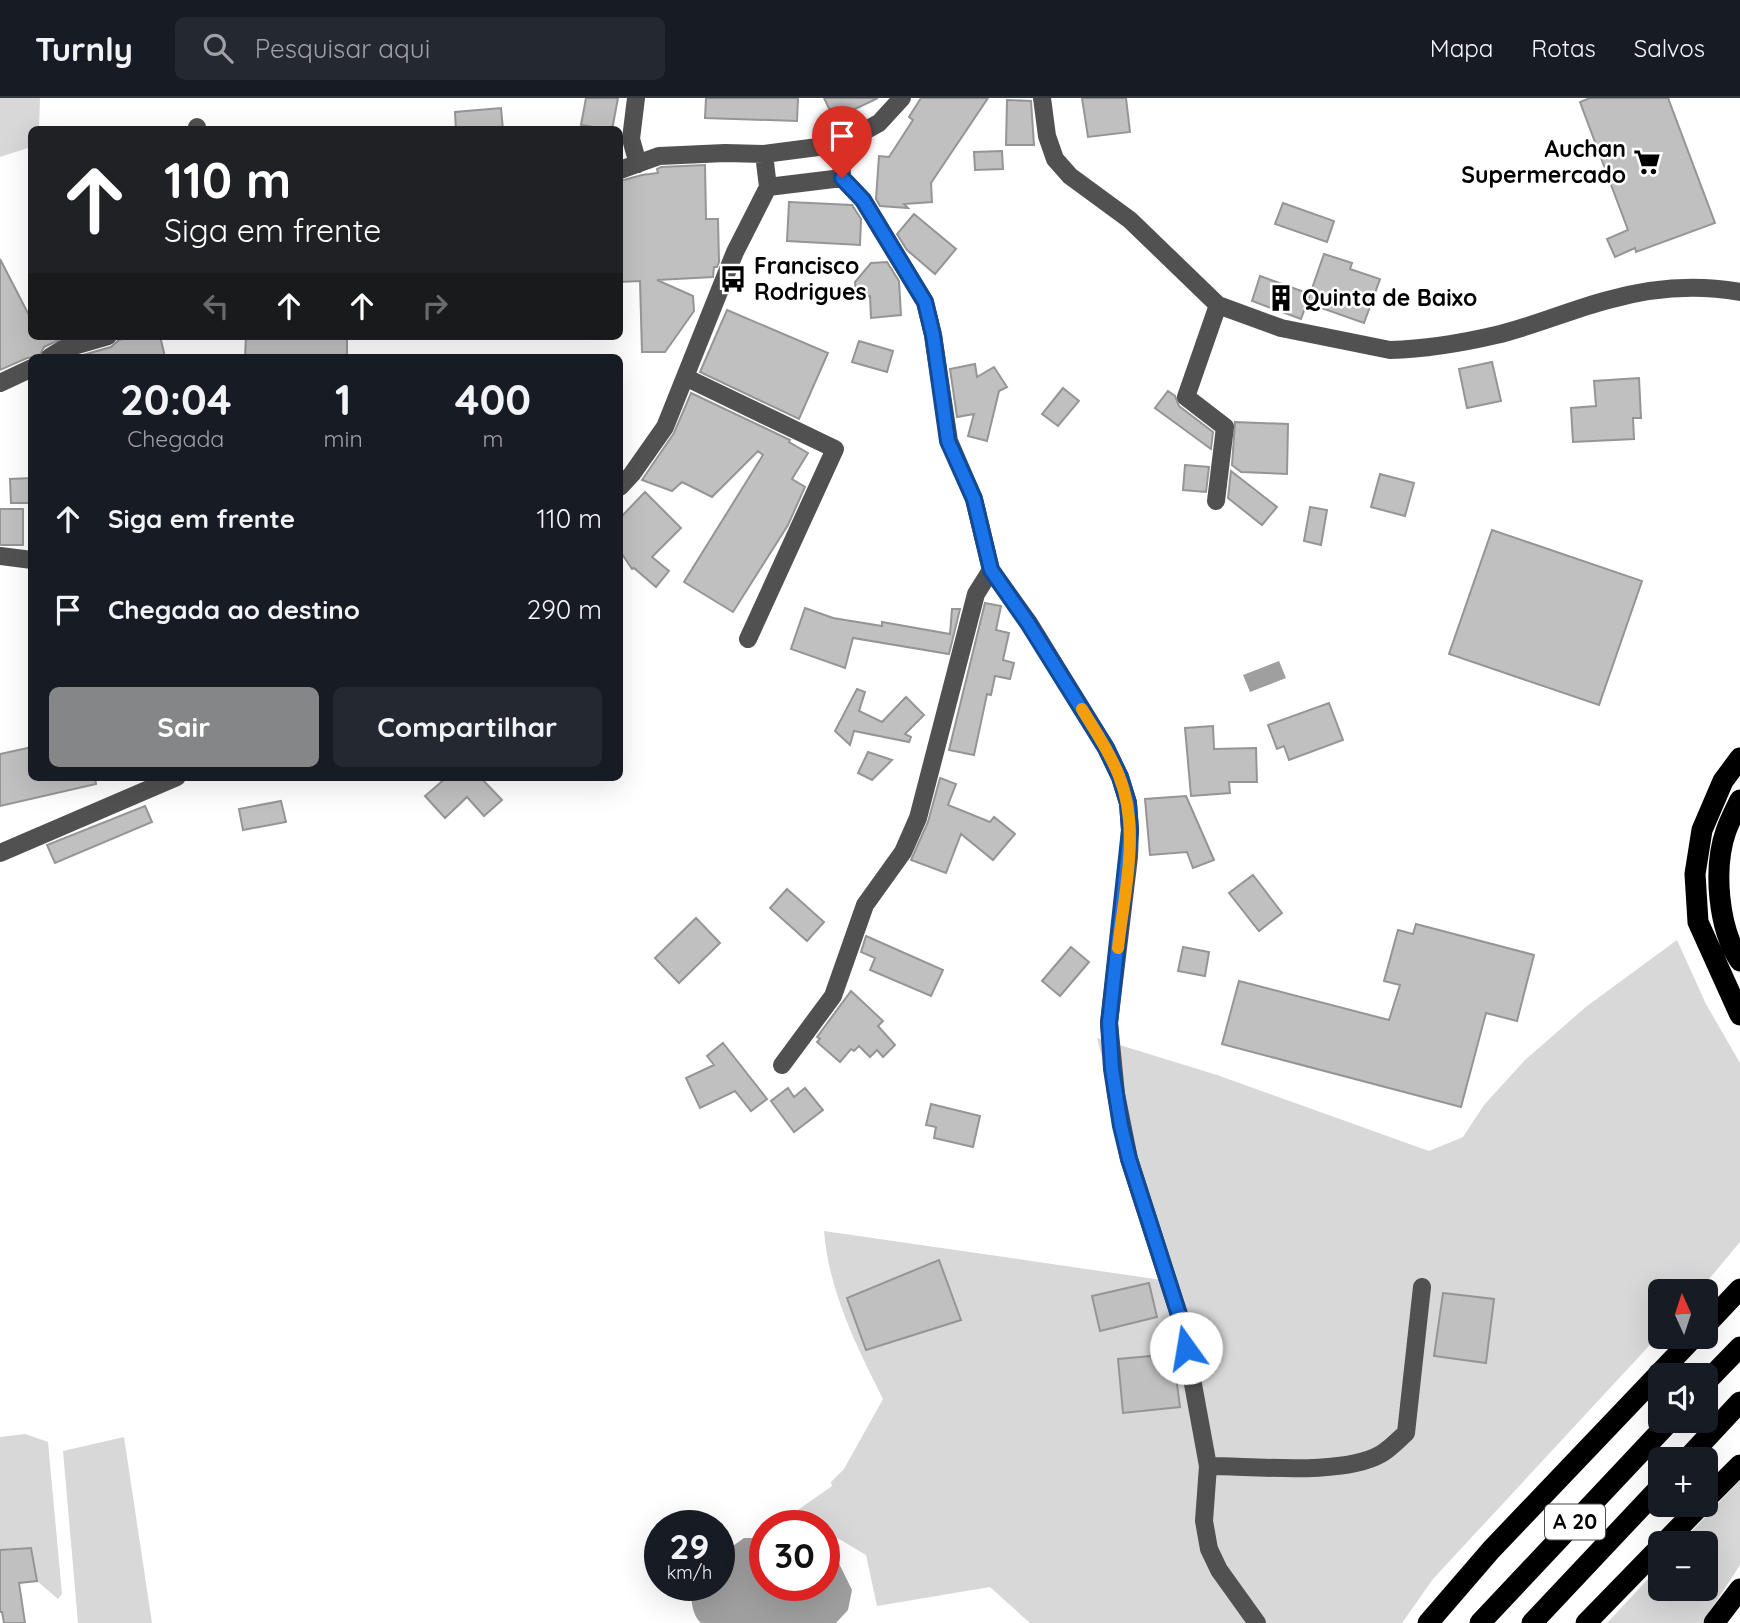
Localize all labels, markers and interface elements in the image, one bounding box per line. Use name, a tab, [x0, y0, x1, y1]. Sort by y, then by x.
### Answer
search box	[175, 17, 665, 80]
text: Turnly	[35, 28, 133, 69]
icon: search	[199, 29, 237, 67]
text: Pesquisar aqui	[255, 32, 430, 65]
text: Mapa	[1430, 33, 1493, 63]
text: Rotas	[1531, 33, 1596, 63]
text: Salvos	[1634, 33, 1705, 63]
pin	[812, 106, 872, 178]
icon: arrive	[823, 117, 861, 155]
place label: Auchan Supermercado	[1461, 134, 1626, 189]
supermarket icon: Auchan Supermercado	[1632, 147, 1662, 177]
text: 110 m	[164, 149, 291, 210]
icon: ahead	[49, 154, 140, 245]
text: Siga em frente	[164, 210, 381, 250]
place label: Francisco Rodrigues	[754, 251, 867, 306]
bus stop icon: Francisco Rodrigues	[718, 264, 748, 294]
building icon: Quinta de Baixo	[1266, 283, 1296, 313]
place label: Quinta de Baixo	[1302, 283, 1477, 312]
icon: left	[197, 287, 235, 325]
icon: ahead	[270, 287, 308, 325]
icon: ahead	[343, 287, 381, 325]
icon: right	[416, 287, 454, 325]
text: 20:04	[120, 373, 232, 426]
text: 1	[335, 373, 351, 426]
text: 400	[455, 373, 531, 426]
text: Chegada	[127, 424, 224, 453]
text: min	[324, 424, 363, 453]
text: m	[482, 424, 503, 453]
icon: ahead	[49, 500, 87, 538]
text: Siga em frente	[108, 502, 295, 535]
text: 110 m	[536, 502, 602, 535]
icon: arrive	[49, 591, 87, 629]
text: Chegada ao destino	[108, 593, 360, 626]
text: 290 m	[527, 593, 602, 626]
button: Sair	[49, 687, 319, 767]
button: Compartilhar	[333, 687, 602, 767]
north arrow	[1648, 1279, 1718, 1349]
map controls	[1648, 1279, 1718, 1601]
position arrow	[1149, 1311, 1223, 1385]
button: sound	[1648, 1363, 1718, 1433]
button: +	[1648, 1447, 1718, 1517]
road number: A 20	[1545, 1504, 1605, 1540]
speed limit sign: 30	[749, 1510, 840, 1601]
text: 29	[670, 1524, 709, 1568]
button: −	[1648, 1531, 1718, 1601]
text: km/h	[667, 1561, 712, 1584]

